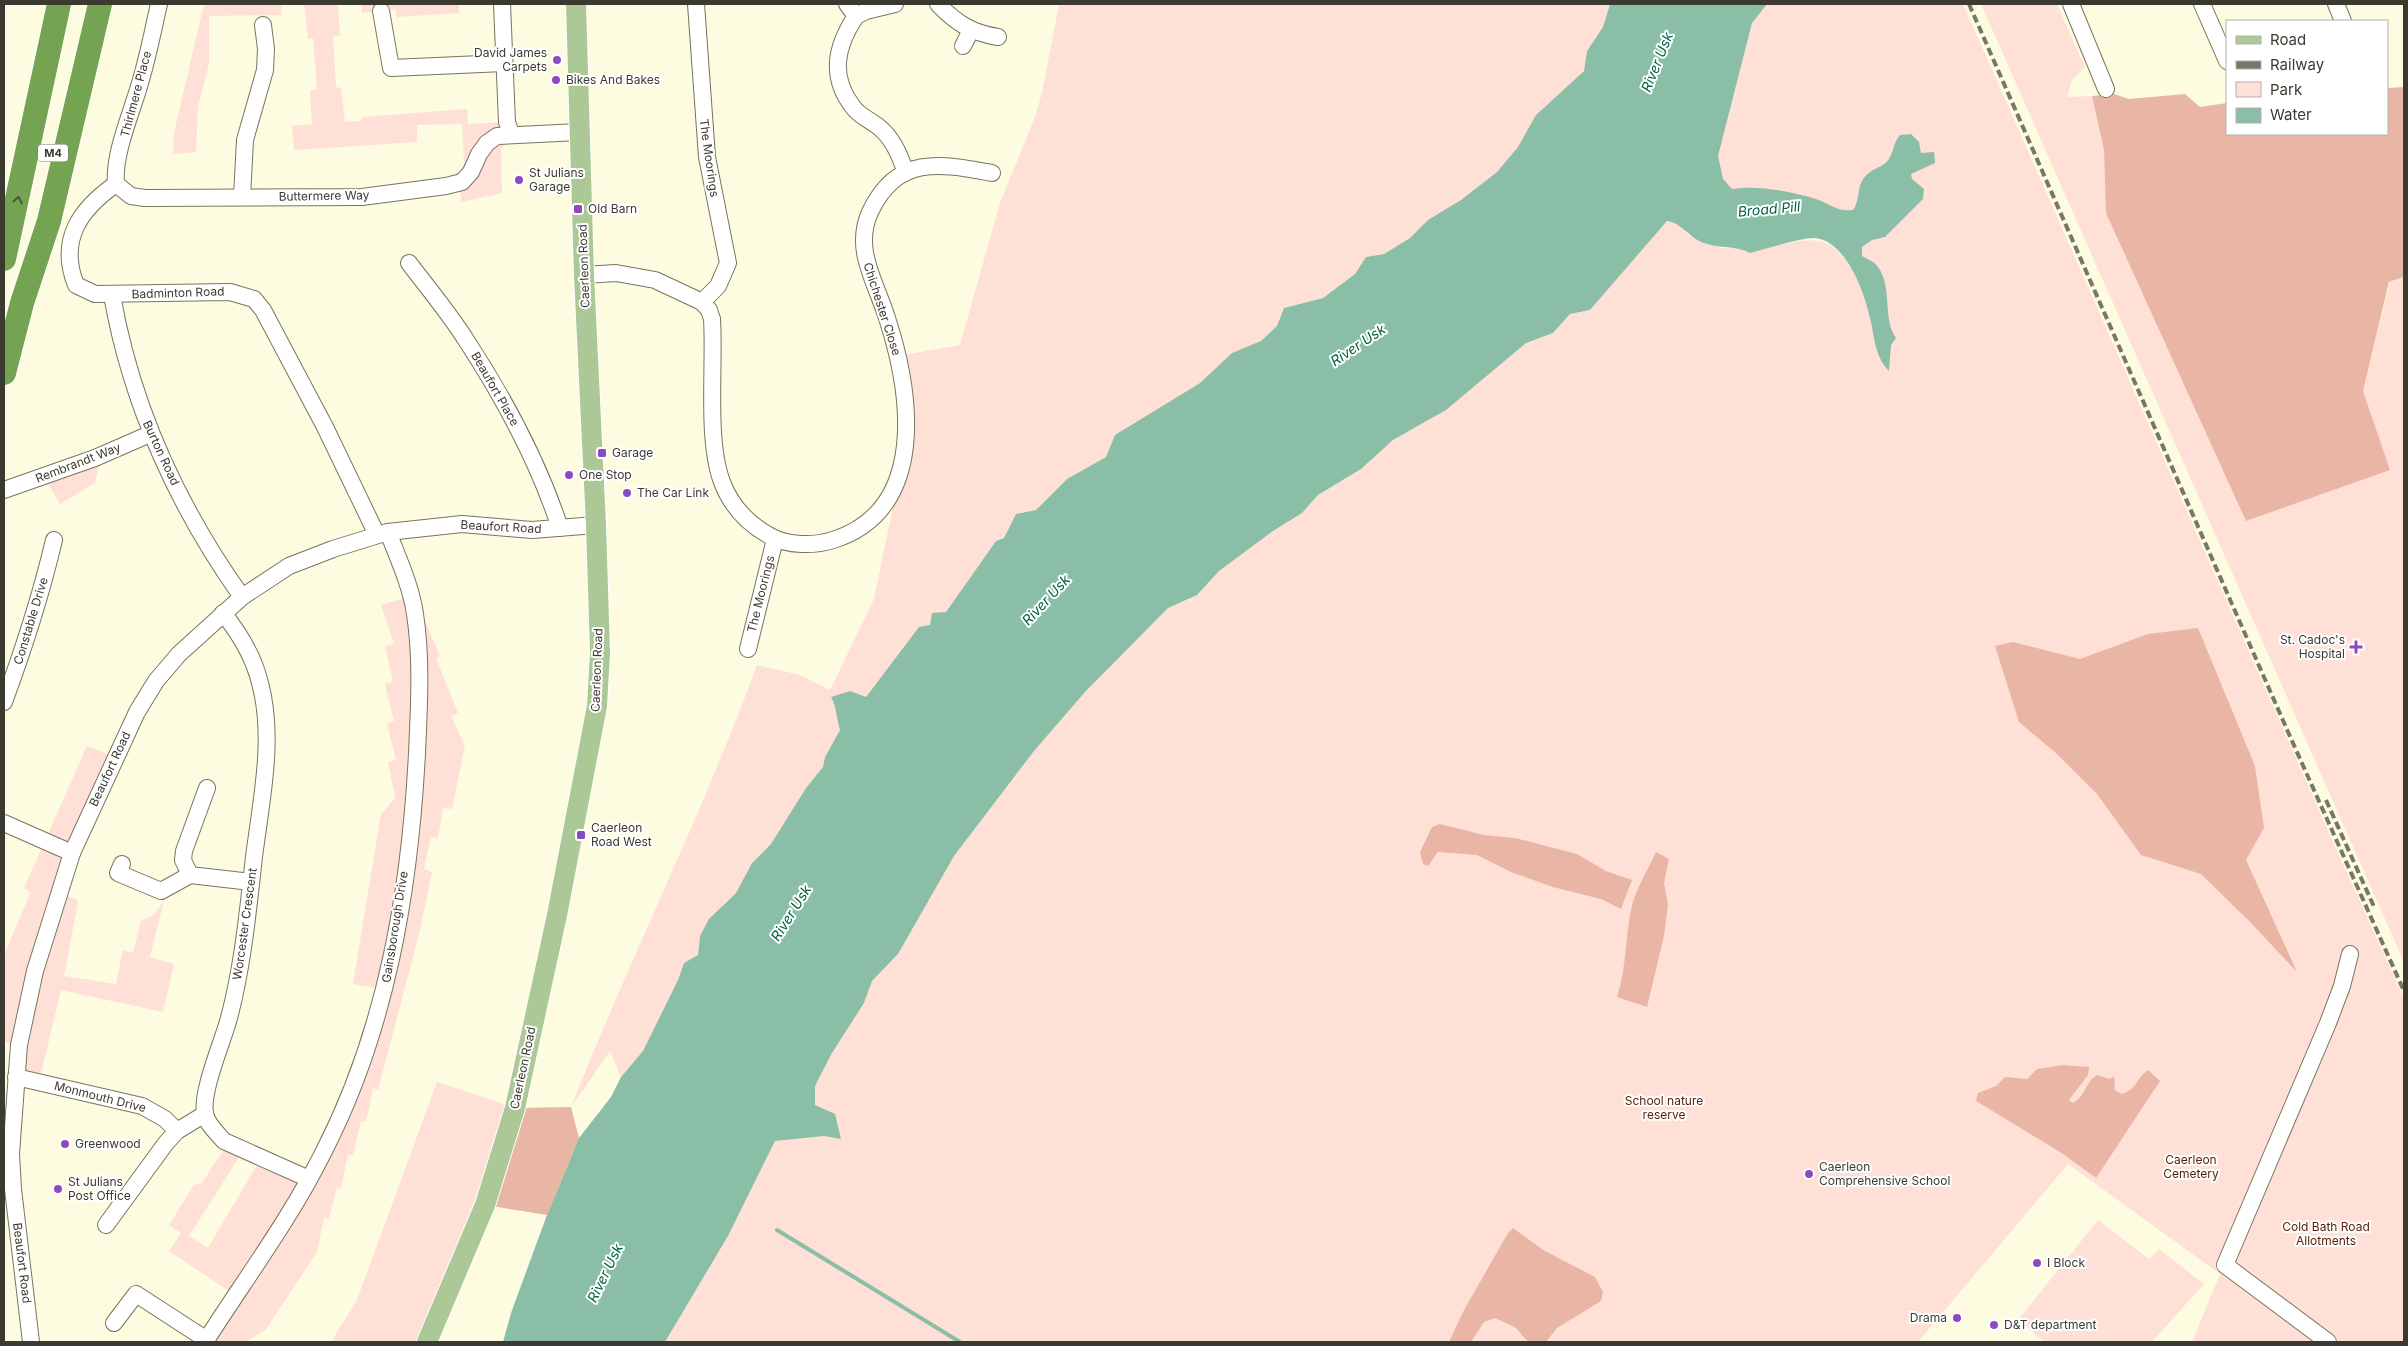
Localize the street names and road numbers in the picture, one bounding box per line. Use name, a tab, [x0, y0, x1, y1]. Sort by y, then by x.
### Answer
street label: Thirlmere Place	[117, 49, 154, 139]
street label: The Moorings	[697, 118, 722, 198]
road number: M4	[38, 144, 68, 162]
street label: Buttermere Way	[278, 187, 370, 204]
street label: Caerleon Road	[575, 224, 592, 308]
street label: Chichester Close	[860, 260, 905, 357]
street label: Badminton Road	[131, 283, 225, 302]
street label: Beaufort Place	[468, 349, 523, 429]
street label: Burton Road	[140, 418, 183, 488]
street label: Rembrandt Way	[33, 439, 123, 486]
street label: Beaufort Road	[460, 517, 542, 536]
street label: The Moorings	[744, 554, 777, 634]
street label: Constable Drive	[10, 575, 51, 666]
street label: Caerleon Road	[588, 628, 605, 712]
street label: Beaufort Road	[86, 729, 133, 809]
street label: Worcester Crescent	[229, 867, 260, 981]
street label: Gainsborough Drive	[378, 870, 411, 984]
street label: Caerleon Road	[506, 1025, 539, 1110]
street label: Monmouth Drive	[53, 1078, 148, 1115]
street label: Beaufort Road	[10, 1222, 35, 1304]

